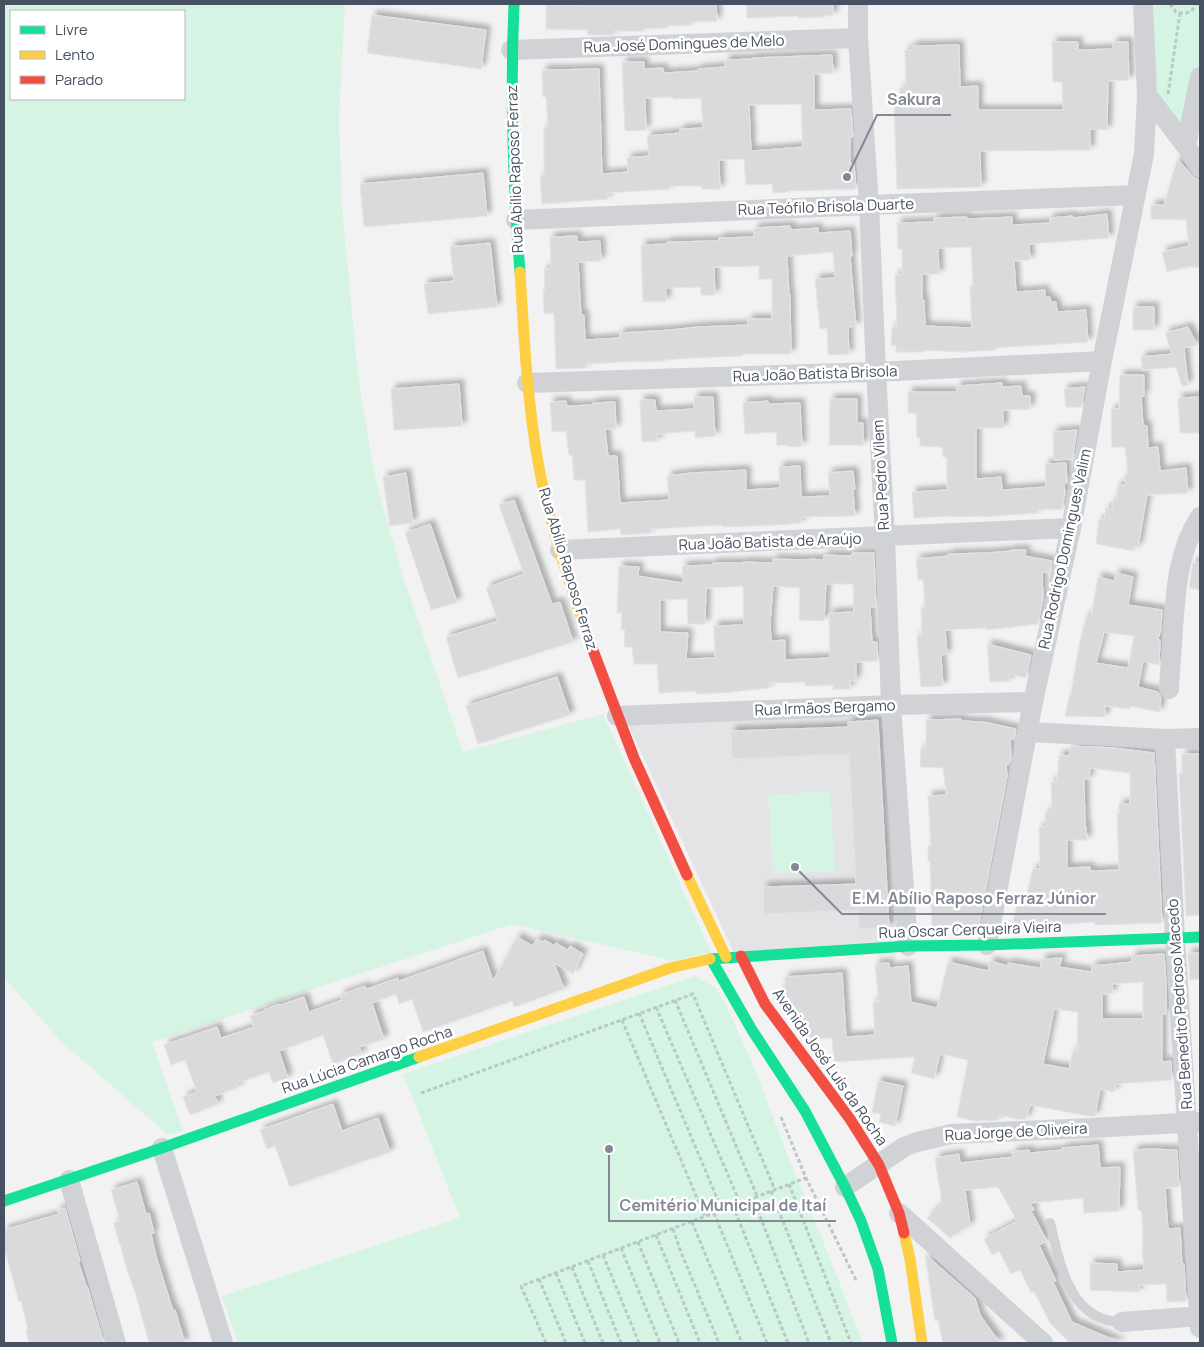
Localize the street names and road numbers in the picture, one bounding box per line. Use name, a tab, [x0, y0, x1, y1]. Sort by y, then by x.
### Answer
street label: Rua José Domingues de Melo	[583, 29, 785, 58]
street label: Rua Abílio Raposo Ferraz	[501, 84, 528, 254]
street label: Rua Teófilo Brisola Duarte	[737, 193, 915, 220]
street label: Rua João Batista Brisola	[732, 360, 898, 387]
street label: Rua Pedro Vilem	[867, 419, 894, 531]
street label: Rua Rodrigo Domingues Valim	[1033, 447, 1096, 651]
street label: Rua Abílio Raposo Ferraz	[534, 485, 603, 653]
street label: Rua João Batista de Araújo	[678, 528, 862, 555]
street label: Rua Irmãos Bergamo	[754, 695, 896, 720]
street label: Rua Benedito Pedroso Macedo	[1162, 898, 1197, 1110]
street label: Rua Oscar Cerqueira Vieira	[878, 916, 1062, 943]
street label: Avenida José Luís da Rocha	[768, 984, 893, 1150]
street label: Rua Lúcia Camargo Rocha	[279, 1020, 455, 1099]
street label: Rua Jorge de Oliveira	[944, 1117, 1088, 1146]

